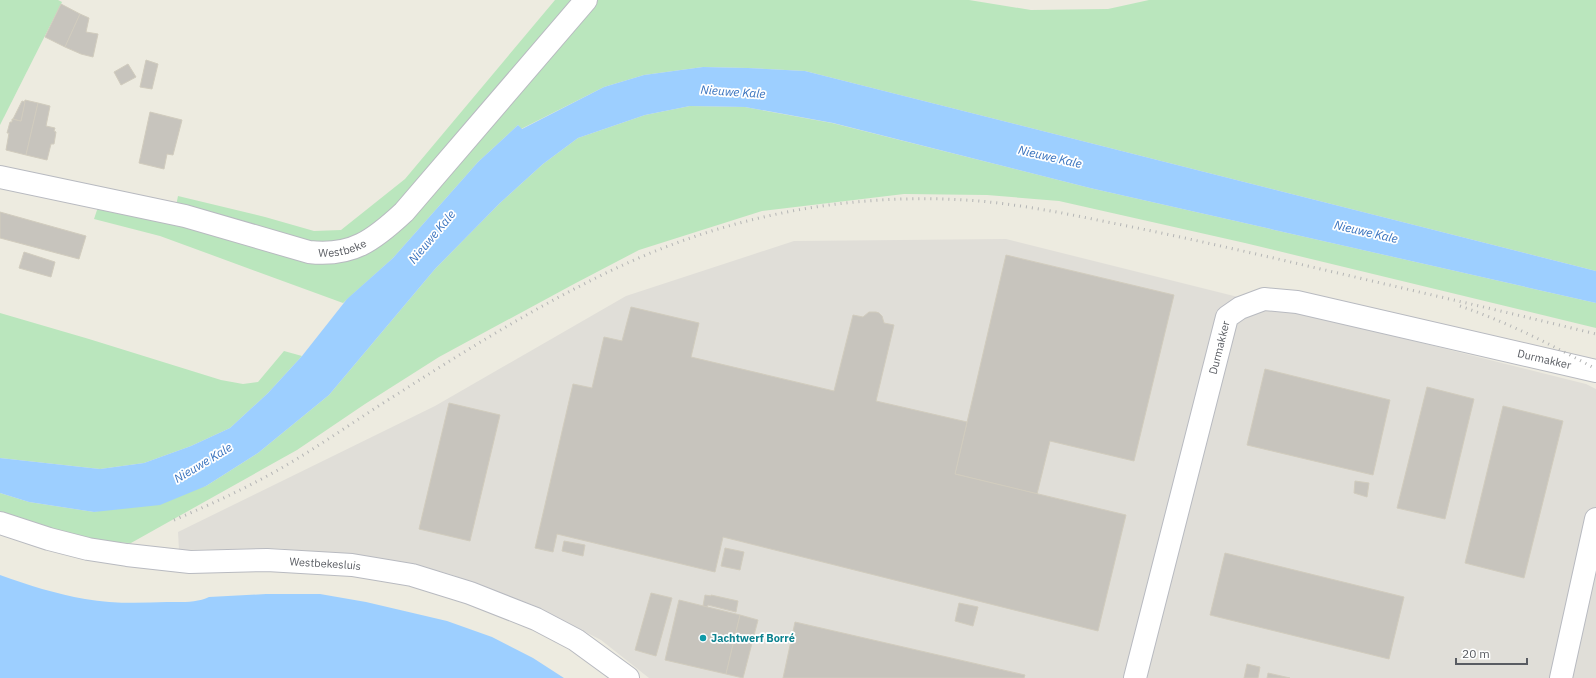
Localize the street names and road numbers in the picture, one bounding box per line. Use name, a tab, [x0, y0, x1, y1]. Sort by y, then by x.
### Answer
street label: Westbeke	[318, 236, 369, 260]
street label: Durmakker	[1206, 319, 1233, 376]
street label: Durmakker	[1516, 346, 1573, 372]
street label: Westbekesluis	[289, 554, 362, 573]

